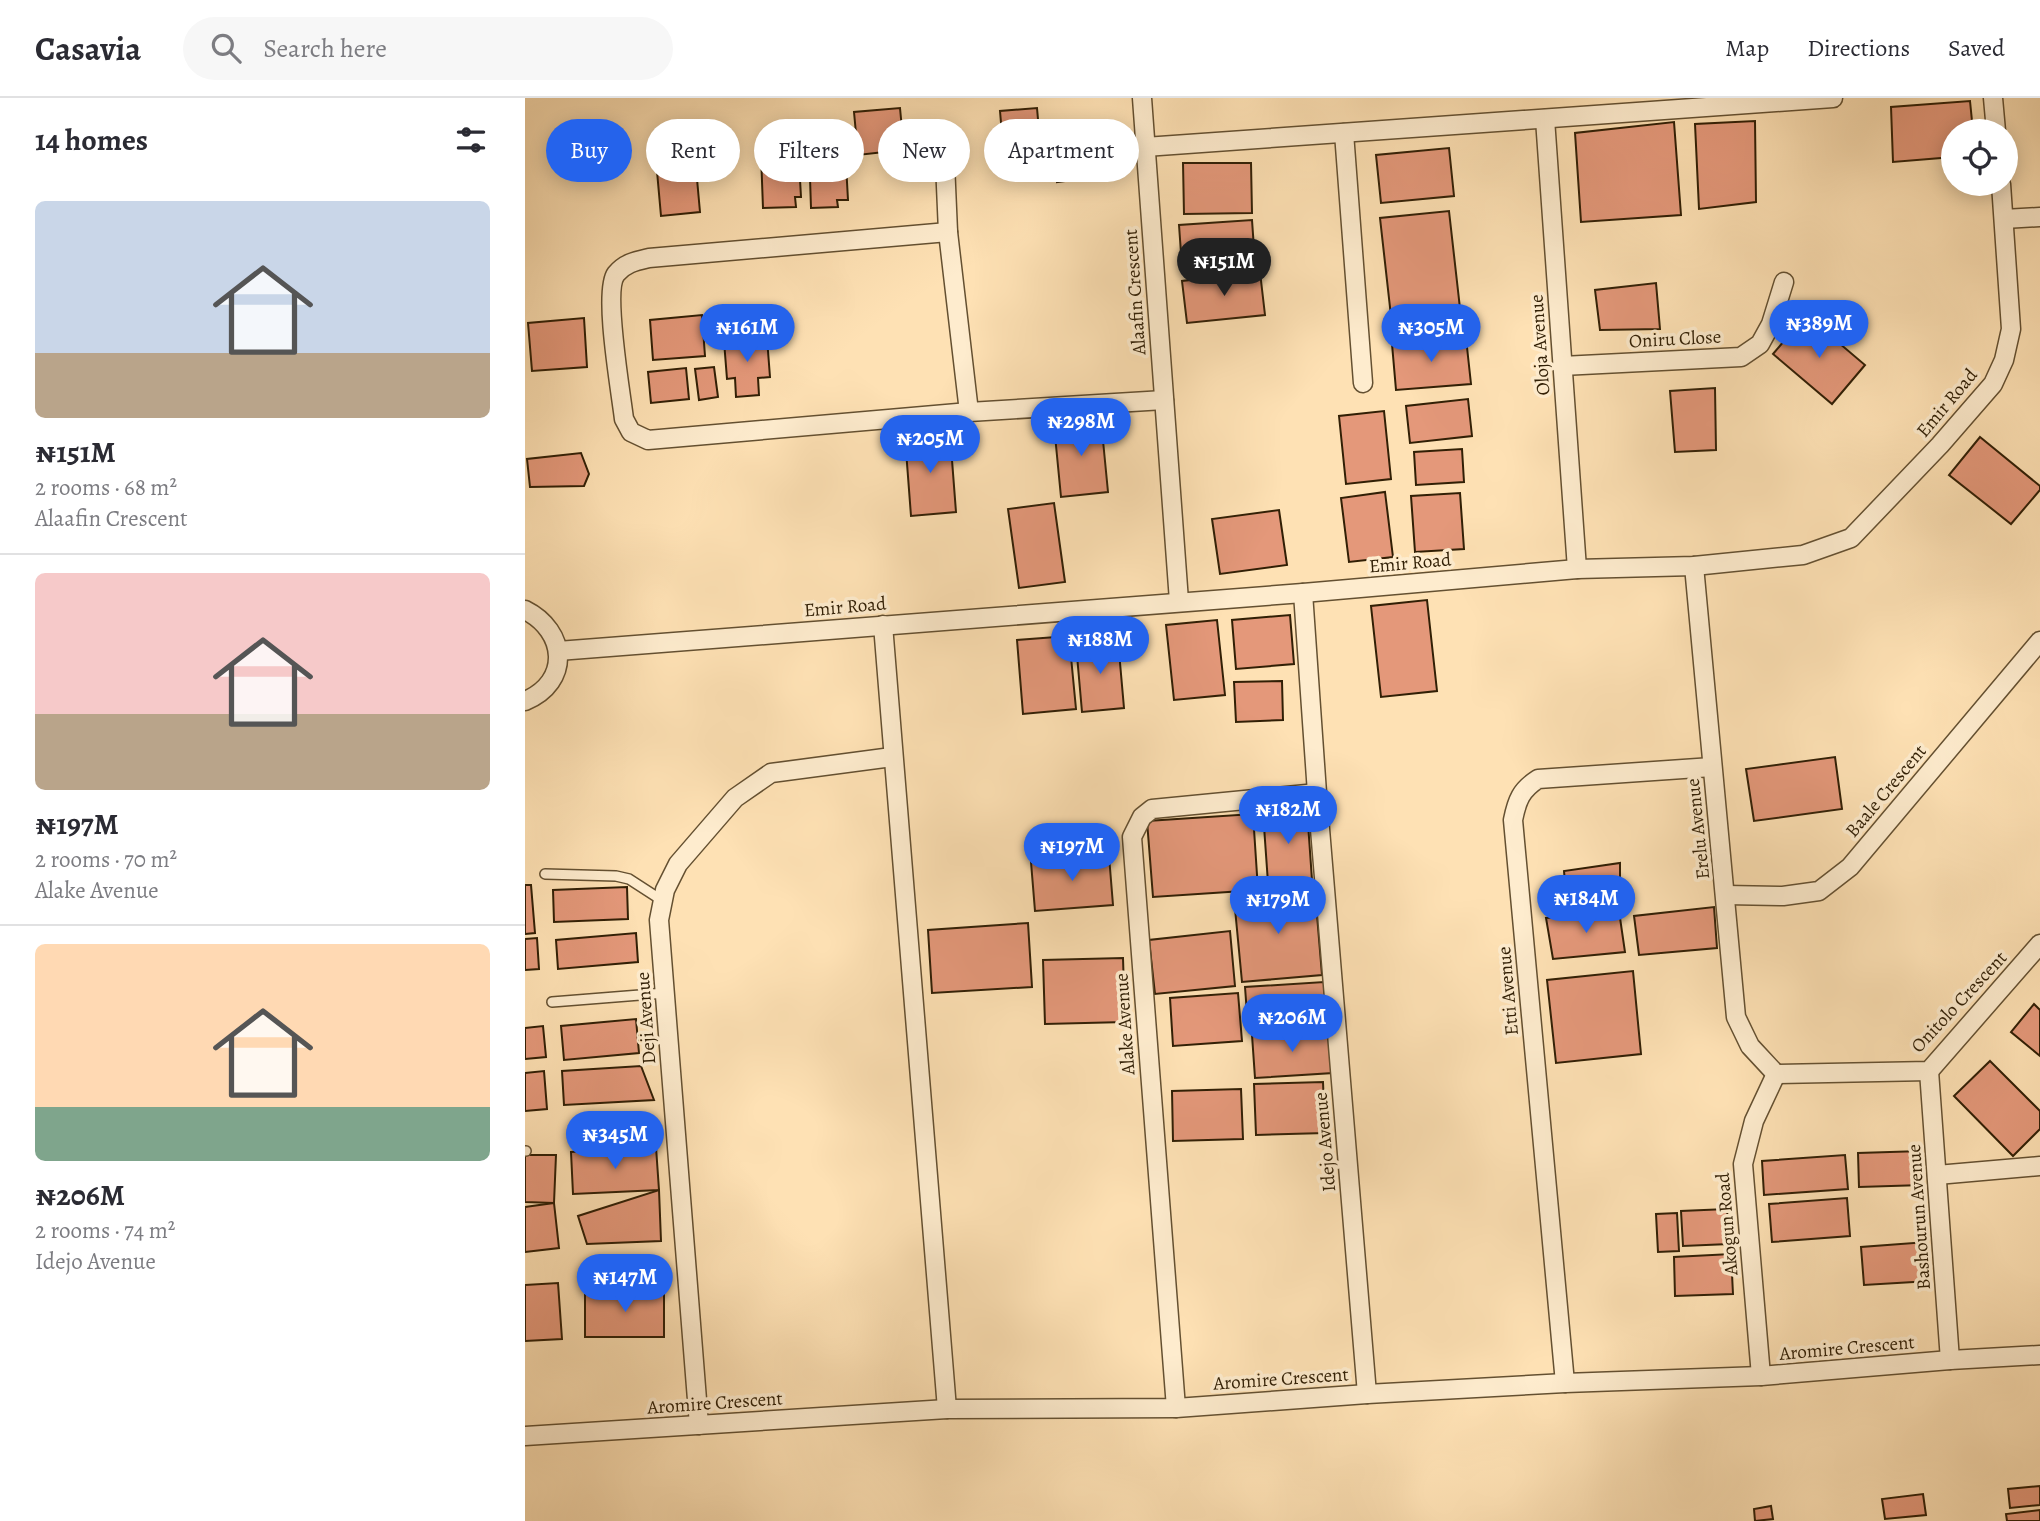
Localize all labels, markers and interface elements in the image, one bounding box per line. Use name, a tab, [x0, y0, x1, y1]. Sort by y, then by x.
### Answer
search box	[183, 17, 673, 80]
text: Casavia	[35, 26, 141, 71]
icon: search	[207, 29, 245, 67]
text: Search here	[263, 31, 387, 66]
text: Map	[1725, 32, 1769, 64]
text: Directions	[1807, 32, 1910, 64]
text: Saved	[1948, 32, 2005, 64]
chip: Buy	[546, 119, 632, 182]
chip: Rent	[646, 119, 740, 182]
chip: Filters	[754, 119, 864, 182]
chip: New	[878, 119, 970, 182]
chip: Apartment	[984, 119, 1139, 182]
map controls	[1941, 119, 2018, 196]
button: locate	[1941, 119, 2018, 196]
text: 14 homes	[35, 120, 148, 160]
icon: filters	[452, 121, 490, 159]
street label: Alaafin Crescent	[1118, 228, 1152, 357]
pin: ₦151M	[1175, 238, 1273, 298]
text: ₦151M	[1193, 245, 1255, 276]
icon: home	[200, 247, 326, 373]
street label: Oloja Avenue	[1524, 294, 1556, 396]
pin: ₦389M	[1770, 300, 1868, 360]
pin: ₦161M	[698, 304, 796, 364]
pin: ₦305M	[1382, 304, 1480, 364]
text: ₦389M	[1785, 307, 1853, 338]
text: ₦161M	[716, 311, 778, 342]
text: ₦305M	[1398, 311, 1464, 342]
street label: Oniru Close	[1628, 324, 1722, 354]
street label: Emir Road	[1911, 362, 1984, 443]
pin: ₦298M	[1032, 398, 1130, 458]
text: ₦298M	[1047, 405, 1115, 436]
pin: ₦205M	[881, 416, 979, 475]
text: ₦205M	[896, 422, 964, 453]
text: ₦151M	[35, 432, 116, 472]
text: 2 rooms · 68 m²	[35, 472, 177, 503]
text: Alaafin Crescent	[35, 503, 188, 534]
street label: Emir Road	[1368, 546, 1453, 580]
street label: Emir Road	[803, 590, 888, 624]
pin: ₦188M	[1051, 616, 1149, 676]
icon: home	[200, 619, 326, 745]
text: ₦188M	[1067, 623, 1133, 654]
street label: Baale Crescent	[1840, 739, 1932, 843]
street label: Erelu Avenue	[1680, 777, 1716, 881]
pin: ₦182M	[1239, 786, 1337, 846]
text: ₦182M	[1255, 793, 1321, 824]
text: ₦197M	[35, 804, 119, 844]
pin: ₦197M	[1023, 824, 1121, 883]
text: ₦197M	[1040, 830, 1104, 861]
text: 2 rooms · 70 m²	[35, 844, 177, 875]
text: Alake Avenue	[35, 875, 159, 906]
pin: ₦179M	[1229, 876, 1327, 936]
pin: ₦184M	[1537, 876, 1635, 935]
text: ₦184M	[1553, 882, 1619, 913]
text: ₦179M	[1246, 883, 1310, 914]
street label: Etti Avenue	[1491, 945, 1525, 1037]
street label: Onitolo Crescent	[1905, 946, 2013, 1058]
street label: Deji Avenue	[630, 971, 662, 1065]
street label: Alake Avenue	[1108, 972, 1142, 1077]
icon: home	[200, 990, 326, 1116]
pin: ₦206M	[1243, 995, 1341, 1054]
text: ₦206M	[1258, 1001, 1327, 1032]
street label: Idejo Avenue	[1308, 1091, 1342, 1193]
pin: ₦345M	[566, 1112, 664, 1171]
text: ₦345M	[582, 1118, 648, 1149]
street label: Bashourun Avenue	[1901, 1143, 1937, 1291]
street label: Akogun Road	[1710, 1171, 1745, 1277]
text: ₦206M	[35, 1175, 125, 1215]
text: 2 rooms · 74 m²	[35, 1215, 175, 1246]
text: Idejo Avenue	[35, 1246, 156, 1277]
pin: ₦147M	[576, 1254, 674, 1314]
text: ₦147M	[593, 1261, 657, 1292]
street label: Aromire Crescent	[1777, 1329, 1916, 1367]
street label: Aromire Crescent	[1212, 1361, 1349, 1397]
street label: Aromire Crescent	[646, 1385, 783, 1421]

